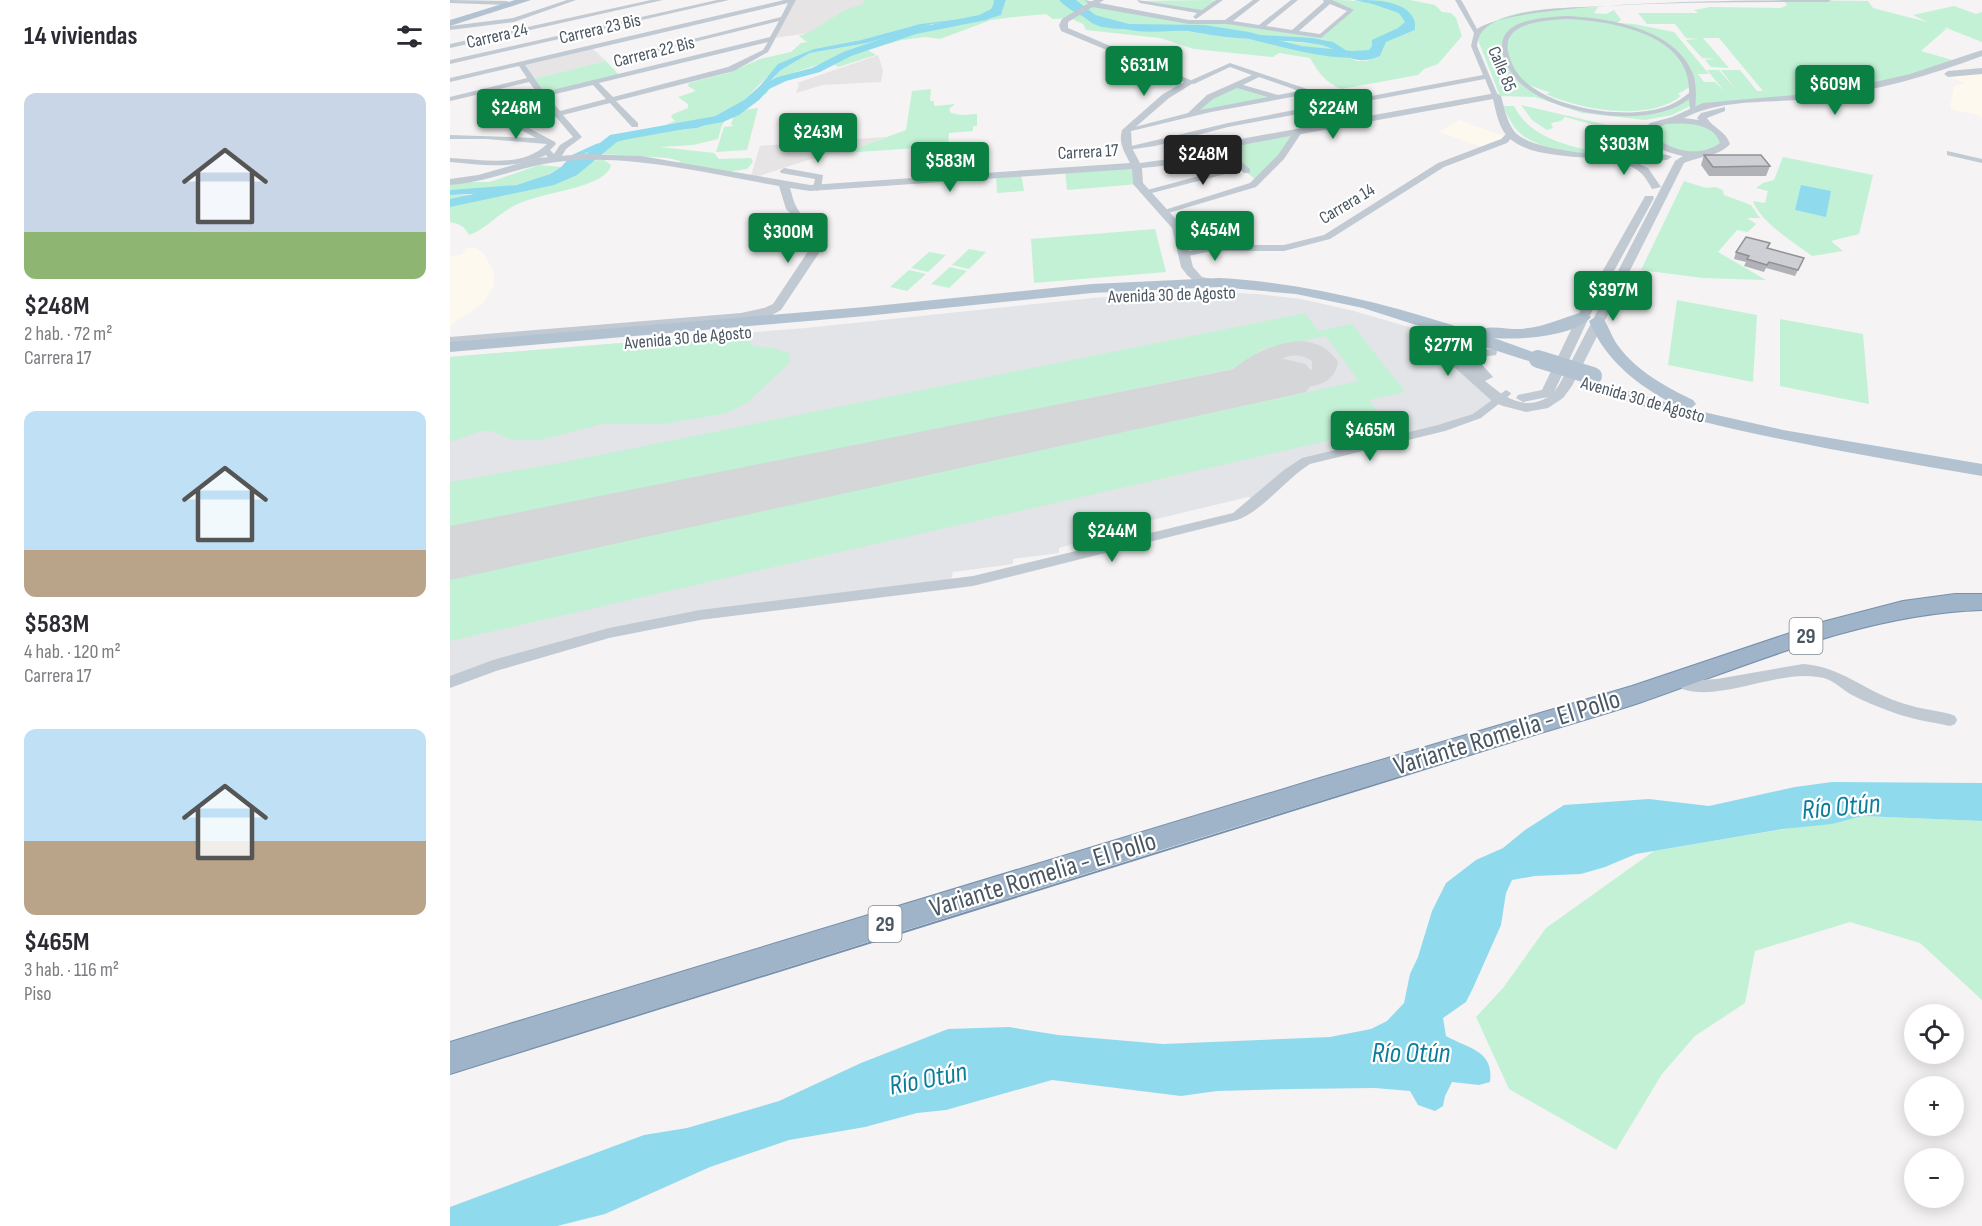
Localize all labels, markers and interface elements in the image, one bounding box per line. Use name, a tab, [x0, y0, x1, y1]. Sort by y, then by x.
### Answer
street label: Carrera 23 Bis	[557, 9, 643, 49]
street label: Carrera 24	[464, 19, 530, 53]
icon: filters	[393, 20, 426, 53]
text: 14 viviendas	[24, 21, 137, 52]
street label: Carrera 22 Bis	[611, 32, 697, 72]
street label: Calle 85	[1483, 43, 1521, 95]
pin: $631M	[1102, 46, 1186, 97]
text: $631M	[1119, 53, 1169, 77]
pin: $609M	[1793, 65, 1877, 116]
text: $609M	[1809, 72, 1861, 96]
pin: $248M	[474, 89, 558, 140]
pin: $224M	[1291, 89, 1375, 140]
text: $248M	[491, 96, 541, 120]
text: $224M	[1308, 96, 1358, 120]
pin: $243M	[776, 113, 860, 164]
text: $243M	[793, 120, 843, 144]
pin: $303M	[1582, 125, 1666, 176]
icon: home	[171, 132, 279, 240]
text: $303M	[1599, 132, 1649, 156]
pin: $248M	[1161, 135, 1245, 186]
street label: Carrera 17	[1057, 140, 1120, 164]
pin: $583M	[908, 142, 992, 193]
text: $248M	[1178, 142, 1228, 166]
text: $583M	[925, 149, 975, 173]
street label: Carrera 14	[1315, 179, 1379, 229]
pin: $454M	[1173, 211, 1257, 262]
pin: $300M	[746, 213, 830, 264]
text: $454M	[1190, 218, 1240, 242]
text: $300M	[763, 220, 813, 244]
pin: $397M	[1571, 271, 1655, 322]
text: $397M	[1588, 278, 1638, 302]
street label: Avenida 30 de Agosto	[1107, 282, 1236, 308]
text: $248M	[24, 291, 89, 322]
text: 2 hab. · 72 m²	[24, 322, 112, 346]
street label: Avenida 30 de Agosto	[622, 322, 753, 354]
pin: $277M	[1406, 326, 1490, 377]
text: $277M	[1423, 333, 1473, 357]
text: Carrera 17	[24, 346, 92, 370]
street label: Avenida 30 de Agosto	[1578, 372, 1707, 428]
pin: $465M	[1328, 411, 1412, 462]
text: $465M	[1345, 418, 1395, 442]
icon: home	[171, 450, 279, 558]
pin: $244M	[1070, 512, 1154, 563]
text: $244M	[1087, 519, 1137, 543]
text: $583M	[24, 609, 89, 640]
road number: 29	[1790, 618, 1822, 654]
text: 4 hab. · 120 m²	[24, 640, 121, 664]
text: Carrera 17	[24, 664, 92, 688]
street label: Variante Romelia - El Pollo	[1390, 683, 1624, 783]
icon: home	[171, 768, 279, 876]
water label: Río Otún	[1800, 787, 1882, 827]
street label: Variante Romelia - El Pollo	[926, 825, 1160, 925]
road number: 29	[868, 906, 902, 942]
text: $465M	[24, 927, 90, 958]
text: 3 hab. · 116 m²	[24, 958, 119, 982]
text: Piso	[24, 982, 52, 1006]
map controls	[1904, 1004, 1964, 1208]
button: locate	[1904, 1004, 1964, 1064]
water label: Río Otún	[1372, 1037, 1451, 1070]
water label: Río Otún	[886, 1055, 970, 1103]
button: +	[1904, 1076, 1964, 1136]
button: −	[1904, 1148, 1964, 1208]

